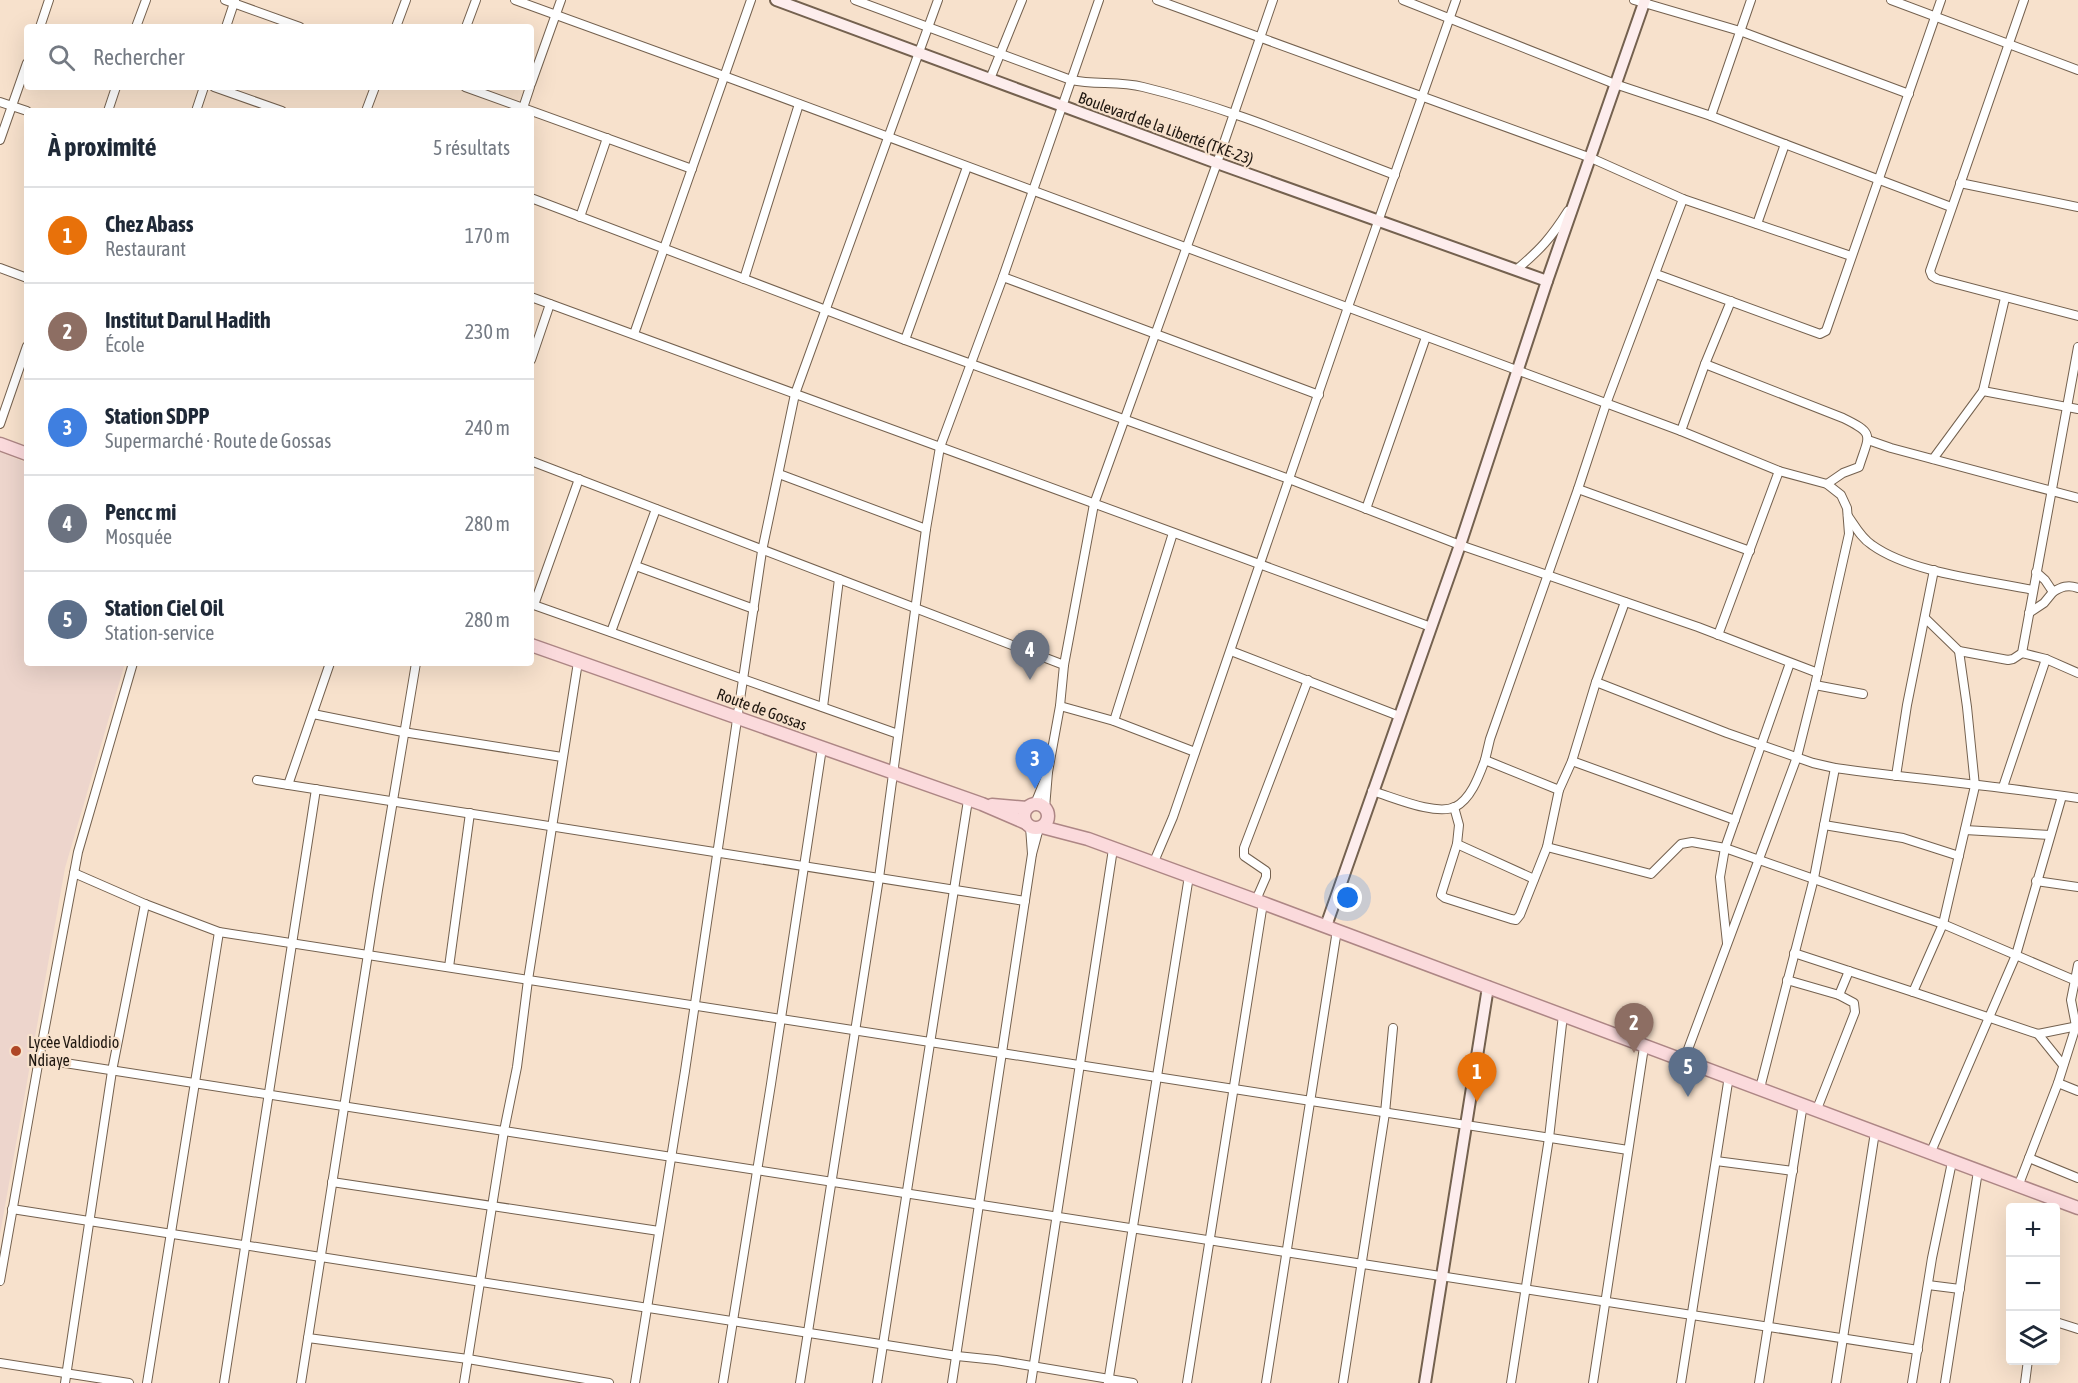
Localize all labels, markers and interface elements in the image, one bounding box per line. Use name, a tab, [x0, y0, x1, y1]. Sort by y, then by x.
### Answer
search box	[24, 24, 534, 90]
icon: search	[45, 41, 78, 74]
text: Rechercher	[93, 44, 184, 70]
street label: Boulevard de la Liberté (TKE-23)	[1076, 88, 1256, 169]
text: À proximité	[48, 132, 156, 162]
text: 5 résultats	[433, 136, 510, 159]
text: Chez Abass	[105, 211, 193, 237]
text: 1	[63, 224, 72, 247]
text: 170 m	[465, 224, 510, 247]
text: Restaurant	[105, 237, 186, 260]
text: Institut Darul Hadith	[105, 307, 271, 333]
text: 2	[63, 320, 72, 343]
text: 230 m	[465, 320, 510, 343]
text: École	[105, 333, 145, 356]
text: Station SDPP	[105, 403, 209, 429]
text: 3	[63, 416, 72, 439]
text: 240 m	[465, 416, 510, 439]
text: Supermarché · Route de Gossas	[105, 429, 331, 452]
text: Pencc mi	[105, 499, 176, 525]
text: 4	[63, 512, 72, 535]
text: 280 m	[465, 512, 510, 535]
text: Mosquée	[105, 525, 172, 548]
text: Station Ciel Oil	[105, 595, 224, 621]
text: 5	[63, 608, 72, 631]
text: 280 m	[465, 608, 510, 631]
text: Station-service	[105, 621, 214, 644]
pin: 4	[1010, 630, 1050, 680]
street label: Route de Gossas	[714, 684, 810, 734]
pin: 3	[1016, 740, 1054, 789]
your location	[1333, 883, 1362, 912]
pin: 2	[1614, 1004, 1654, 1053]
place label: Lycèe Valdiodio Ndiaye	[28, 1033, 119, 1070]
marker: Lycèe Valdiodio Ndiaye	[9, 1044, 23, 1058]
pin: 5	[1668, 1048, 1708, 1097]
pin: 1	[1458, 1052, 1496, 1102]
map controls	[2006, 1203, 2060, 1365]
button: +	[2006, 1203, 2060, 1257]
button: −	[2006, 1257, 2060, 1311]
button: layers	[2006, 1311, 2060, 1365]

